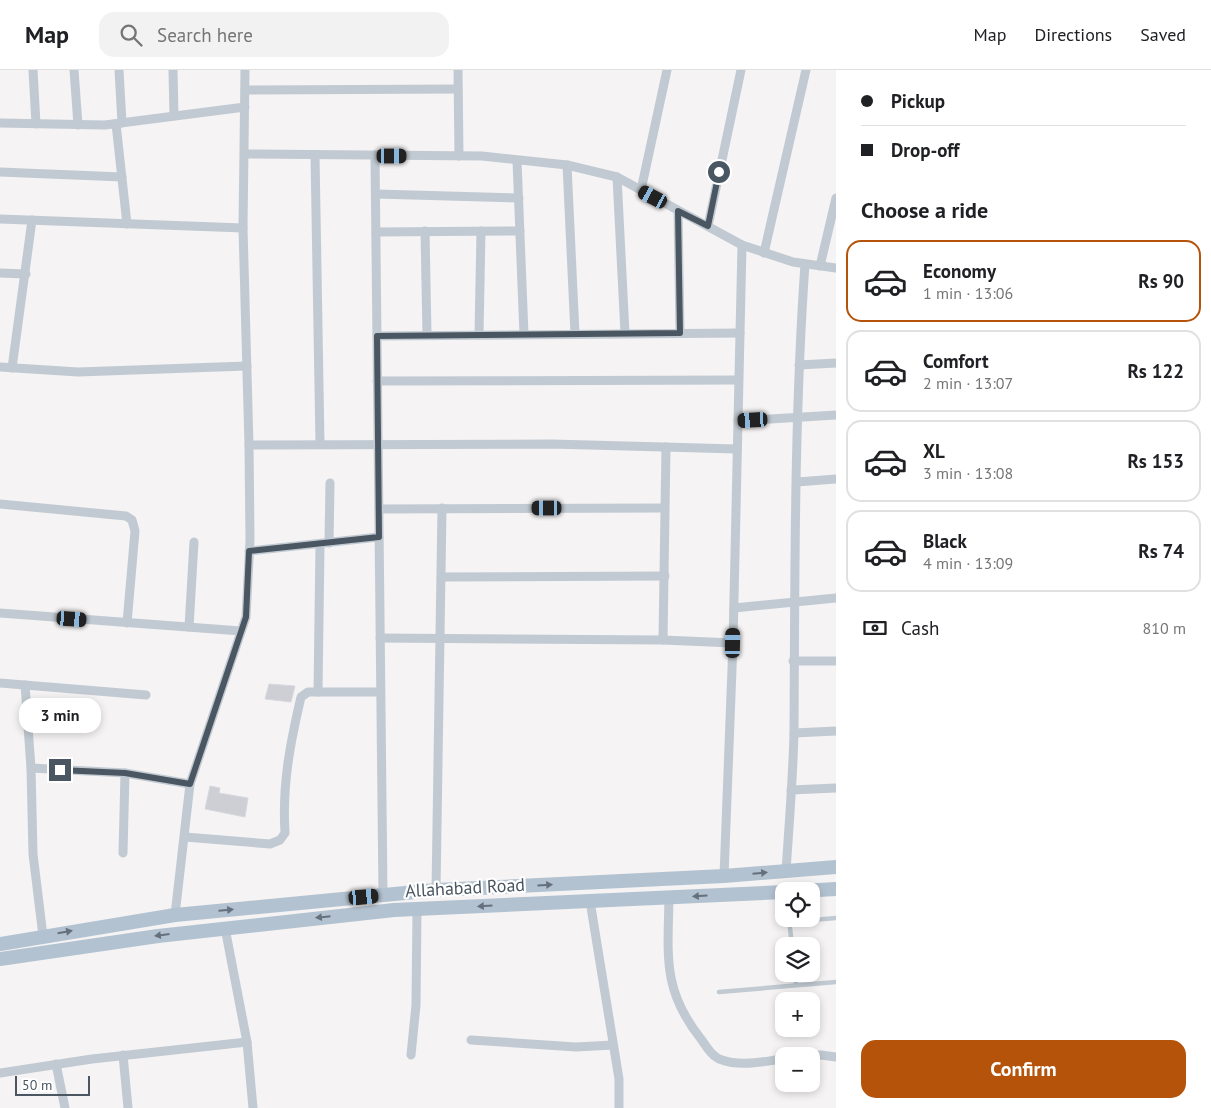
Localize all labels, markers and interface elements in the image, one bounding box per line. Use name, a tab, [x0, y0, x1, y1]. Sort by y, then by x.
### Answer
search box	[99, 12, 449, 57]
text: Map	[25, 19, 69, 50]
icon: search	[117, 21, 145, 49]
text: Search here	[157, 23, 253, 47]
text: Map	[974, 23, 1006, 46]
text: Directions	[1034, 23, 1112, 46]
text: Saved	[1140, 23, 1186, 46]
text: Pickup	[891, 89, 945, 113]
text: Drop-off	[891, 138, 959, 162]
car	[377, 149, 407, 164]
route start	[708, 161, 730, 183]
car	[636, 183, 669, 211]
text: Choose a ride	[861, 196, 988, 224]
icon: car	[863, 259, 908, 304]
text: Economy	[923, 259, 996, 283]
text: Rs 90	[1138, 269, 1184, 293]
text: 1 min · 13:06	[923, 283, 1013, 303]
icon: car	[863, 349, 908, 394]
text: Comfort	[923, 349, 989, 373]
text: Rs 122	[1127, 359, 1184, 383]
text: 2 min · 13:07	[923, 373, 1013, 393]
car	[737, 412, 768, 428]
icon: car	[863, 439, 908, 484]
text: XL	[923, 439, 945, 463]
text: Rs 153	[1127, 449, 1184, 473]
text: 3 min · 13:08	[923, 463, 1013, 483]
car	[532, 501, 562, 516]
icon: car	[863, 529, 908, 574]
text: Black	[923, 529, 967, 553]
text: Rs 74	[1138, 539, 1184, 563]
text: 4 min · 13:09	[923, 553, 1013, 573]
car	[56, 610, 87, 628]
icon: cash	[861, 614, 889, 642]
text: Cash	[901, 616, 939, 640]
text: 810 m	[1143, 618, 1186, 638]
car	[725, 628, 740, 658]
callout: 3 min	[19, 698, 101, 732]
text: 3 min	[40, 705, 80, 725]
route end	[49, 759, 71, 781]
one-way arrow	[752, 869, 768, 877]
street label: Allahabad Road	[404, 873, 525, 902]
one-way arrow	[537, 880, 553, 888]
map controls	[775, 882, 820, 1092]
button: locate	[775, 882, 820, 927]
car	[348, 888, 379, 906]
one-way arrow	[692, 892, 708, 900]
one-way arrow	[477, 902, 493, 910]
one-way arrow	[218, 906, 234, 914]
one-way arrow	[315, 913, 331, 921]
one-way arrow	[58, 928, 74, 936]
one-way arrow	[153, 931, 169, 939]
button: layers	[775, 937, 820, 982]
button: +	[775, 992, 820, 1037]
button: Confirm	[861, 1040, 1186, 1098]
button: −	[775, 1047, 820, 1092]
scale bar	[15, 1073, 90, 1096]
text: 50 m	[22, 1076, 52, 1094]

